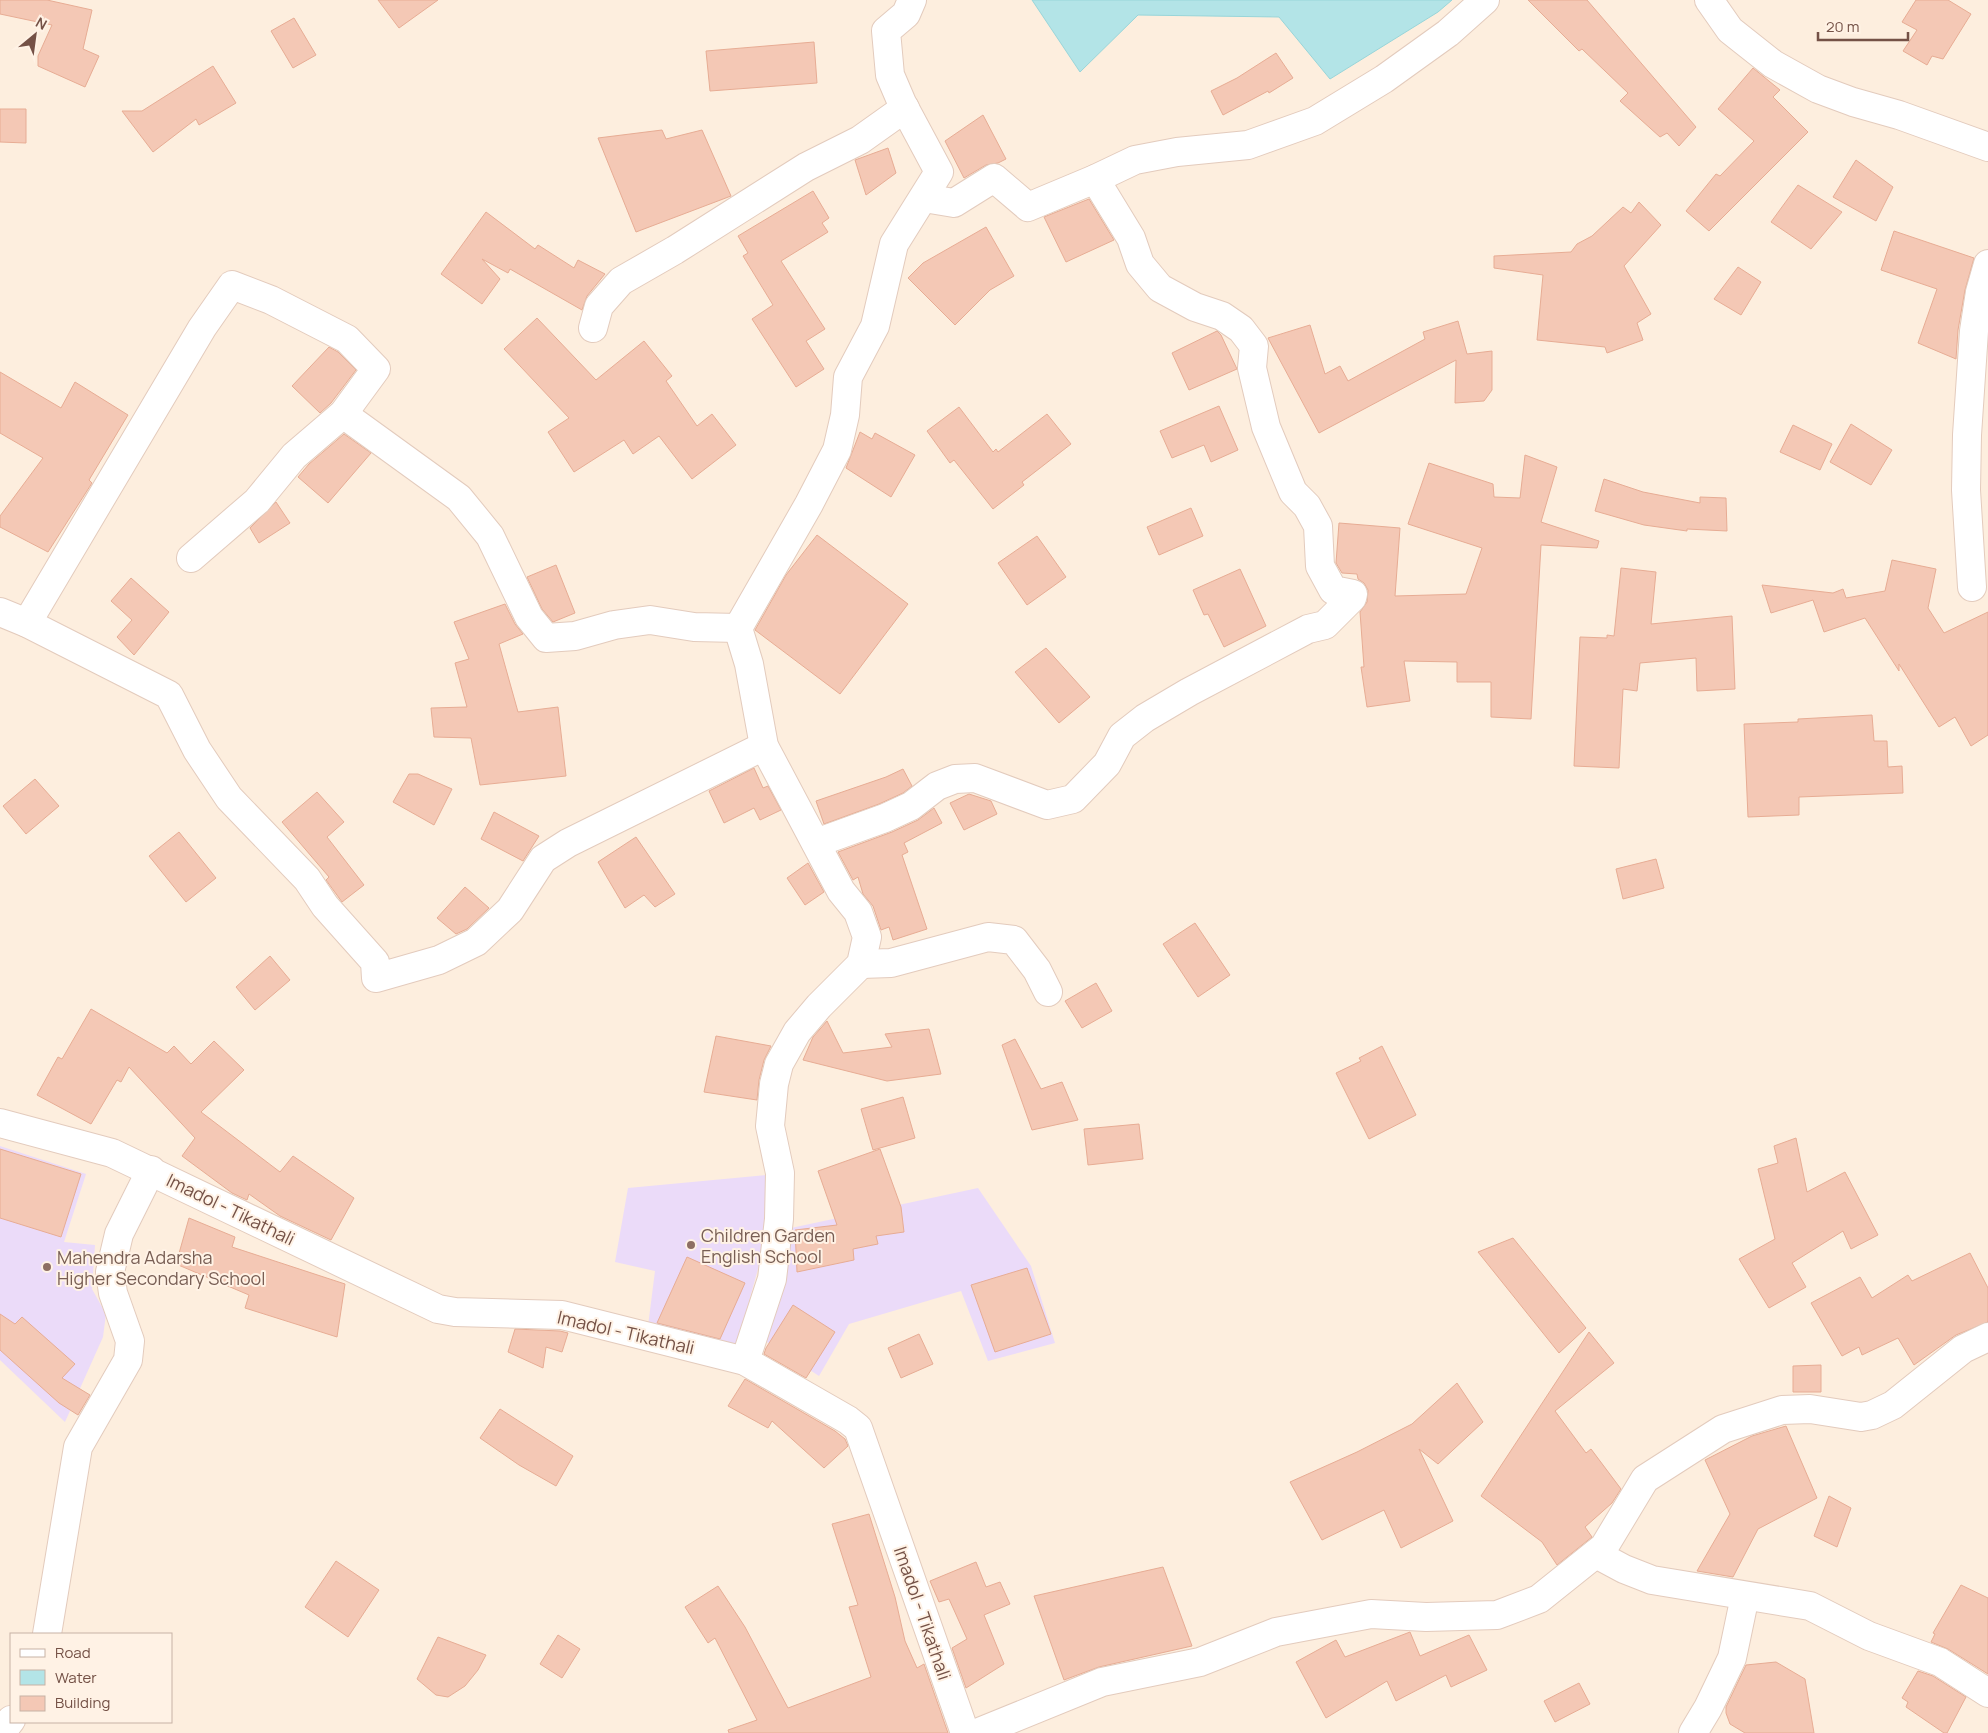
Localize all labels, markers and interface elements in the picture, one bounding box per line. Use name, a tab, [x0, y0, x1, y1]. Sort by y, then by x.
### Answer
north arrow	[10, 10, 60, 60]
scale bar	[1818, 10, 1908, 42]
text: N	[33, 12, 51, 34]
text: 20 m	[1826, 16, 1859, 37]
street label: Imadol - Tikathali	[163, 1168, 299, 1250]
place label: Children Garden English School	[701, 1223, 835, 1268]
marker: Children Garden English School	[685, 1239, 697, 1251]
place label: Mahendra Adarsha Higher Secondary School	[57, 1245, 265, 1290]
marker: Mahendra Adarsha Higher Secondary School	[41, 1261, 53, 1273]
street label: Imadol - Tikathali	[555, 1305, 697, 1359]
street label: Imadol - Tikathali	[889, 1543, 957, 1683]
legend	[10, 1633, 172, 1723]
text: Road	[55, 1642, 91, 1663]
text: Water	[55, 1667, 97, 1688]
text: Building	[55, 1692, 110, 1713]

